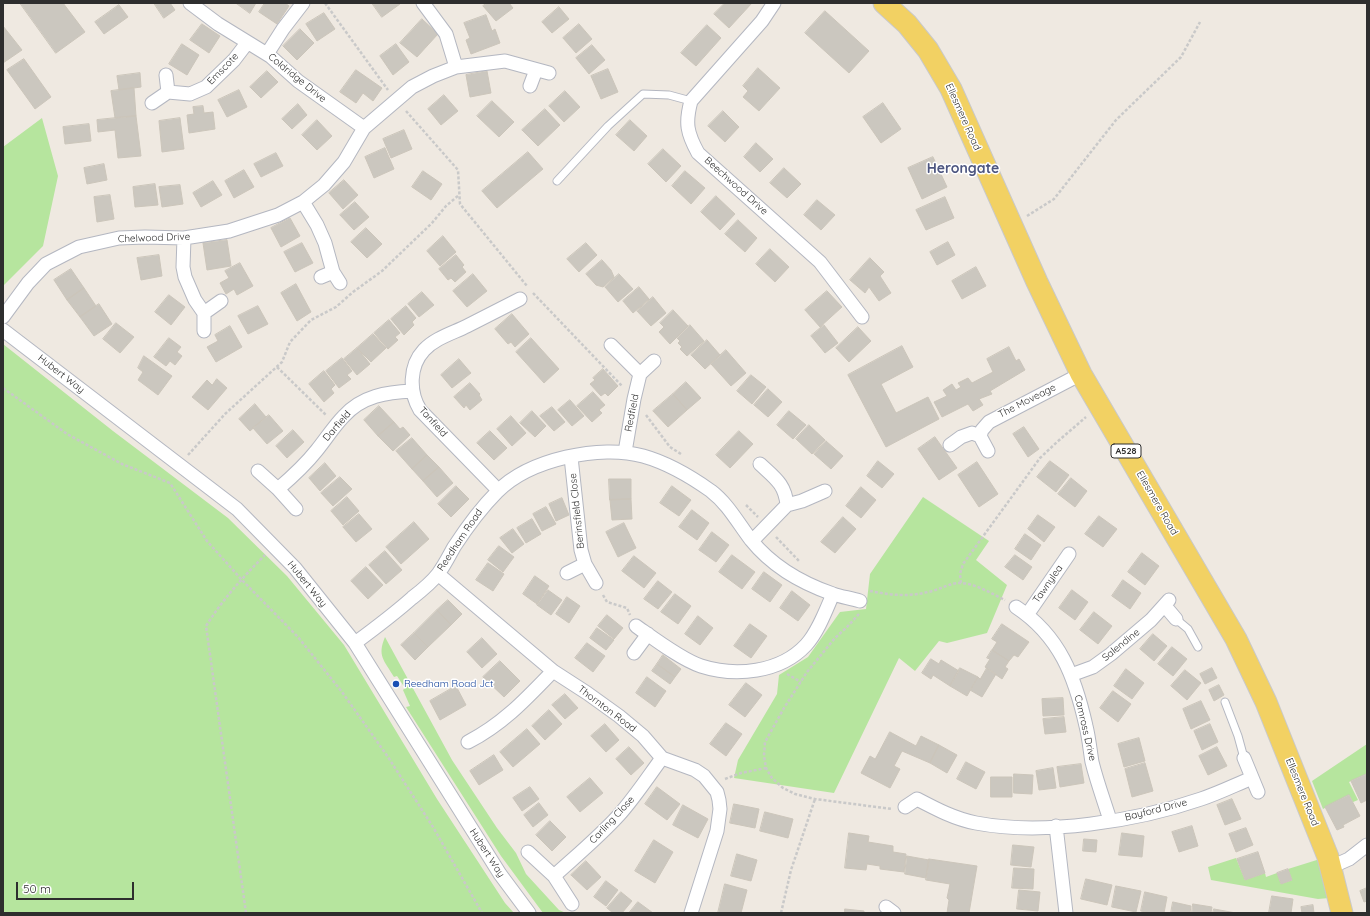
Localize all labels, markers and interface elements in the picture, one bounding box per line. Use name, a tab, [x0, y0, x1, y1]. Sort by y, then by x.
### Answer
street label: Emscote	[205, 51, 241, 87]
street label: Coldridge Drive	[265, 51, 329, 105]
street label: Ellesmere Road	[943, 82, 983, 152]
street label: Beechwood Drive	[702, 154, 770, 218]
district label: Herongate	[927, 161, 999, 177]
street label: Chelwood Drive	[118, 231, 190, 245]
street label: Hubert Way	[35, 352, 87, 396]
street label: The Moveage	[996, 381, 1058, 421]
street label: Redfield	[622, 393, 642, 433]
street label: Tanfield	[416, 404, 450, 440]
street label: Darfield	[320, 408, 354, 444]
road number: A528	[1111, 444, 1141, 458]
street label: Ellesmere Road	[1134, 469, 1180, 537]
street label: Berinsfield Close	[567, 473, 587, 549]
street label: Reedham Road	[435, 507, 485, 573]
street label: Hubert Way	[285, 559, 329, 609]
street label: Tawnylea	[1030, 563, 1066, 605]
street label: Salendine	[1100, 626, 1142, 664]
place label: Reedham Road Jct	[404, 678, 493, 690]
marker: Reedham Road Jct	[391, 679, 401, 689]
street label: Thornton Road	[575, 683, 639, 735]
street label: Camross Drive	[1072, 694, 1098, 762]
street label: Ellesmere Road	[1283, 756, 1321, 828]
street label: Carling Close	[587, 794, 637, 846]
street label: Bayford Drive	[1123, 796, 1189, 824]
street label: Hubert Way	[467, 826, 507, 880]
scale bar	[18, 874, 136, 900]
text: 50 m	[23, 881, 51, 896]

